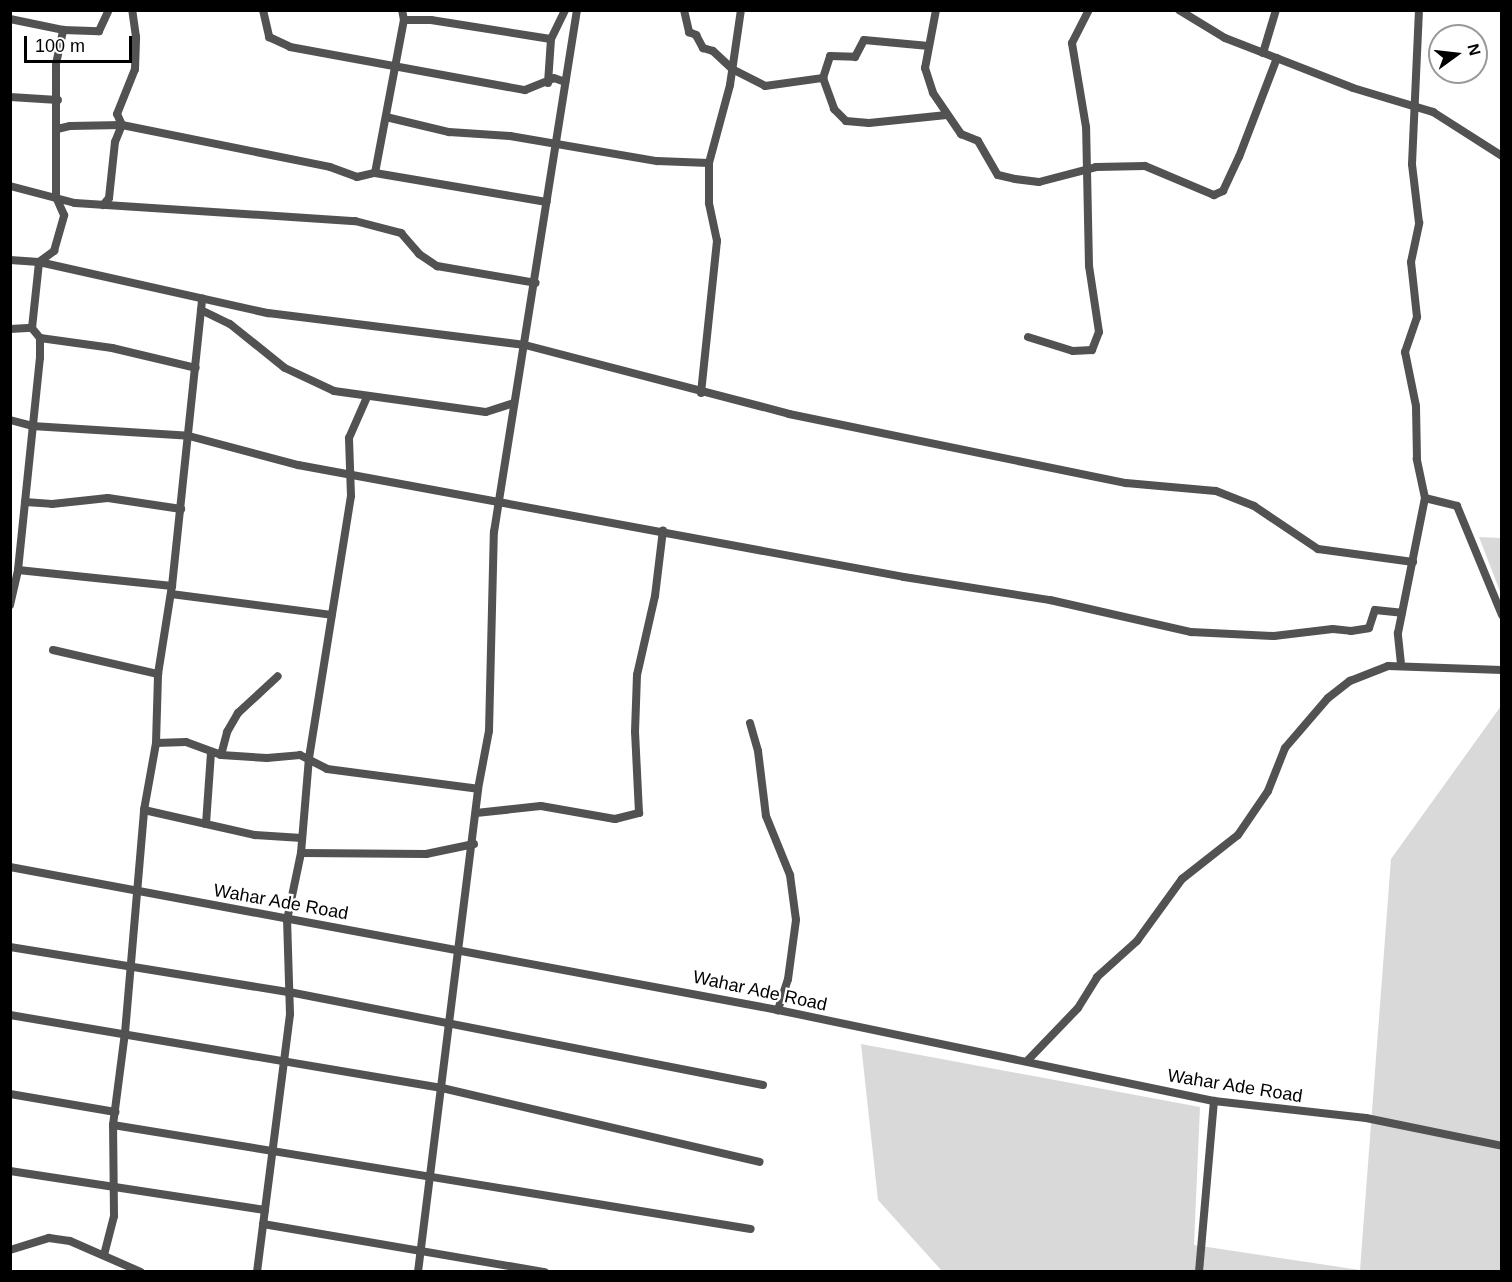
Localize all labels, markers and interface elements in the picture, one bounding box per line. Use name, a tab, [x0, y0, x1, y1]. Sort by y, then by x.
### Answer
scale bar	[27, 24, 135, 62]
north arrow	[1428, 24, 1488, 84]
text: 100 m	[35, 36, 85, 56]
text: N	[1464, 42, 1484, 58]
street label: Wahar Ade Road	[211, 879, 351, 925]
street label: Wahar Ade Road	[691, 966, 829, 1016]
street label: Wahar Ade Road	[1165, 1065, 1305, 1107]

